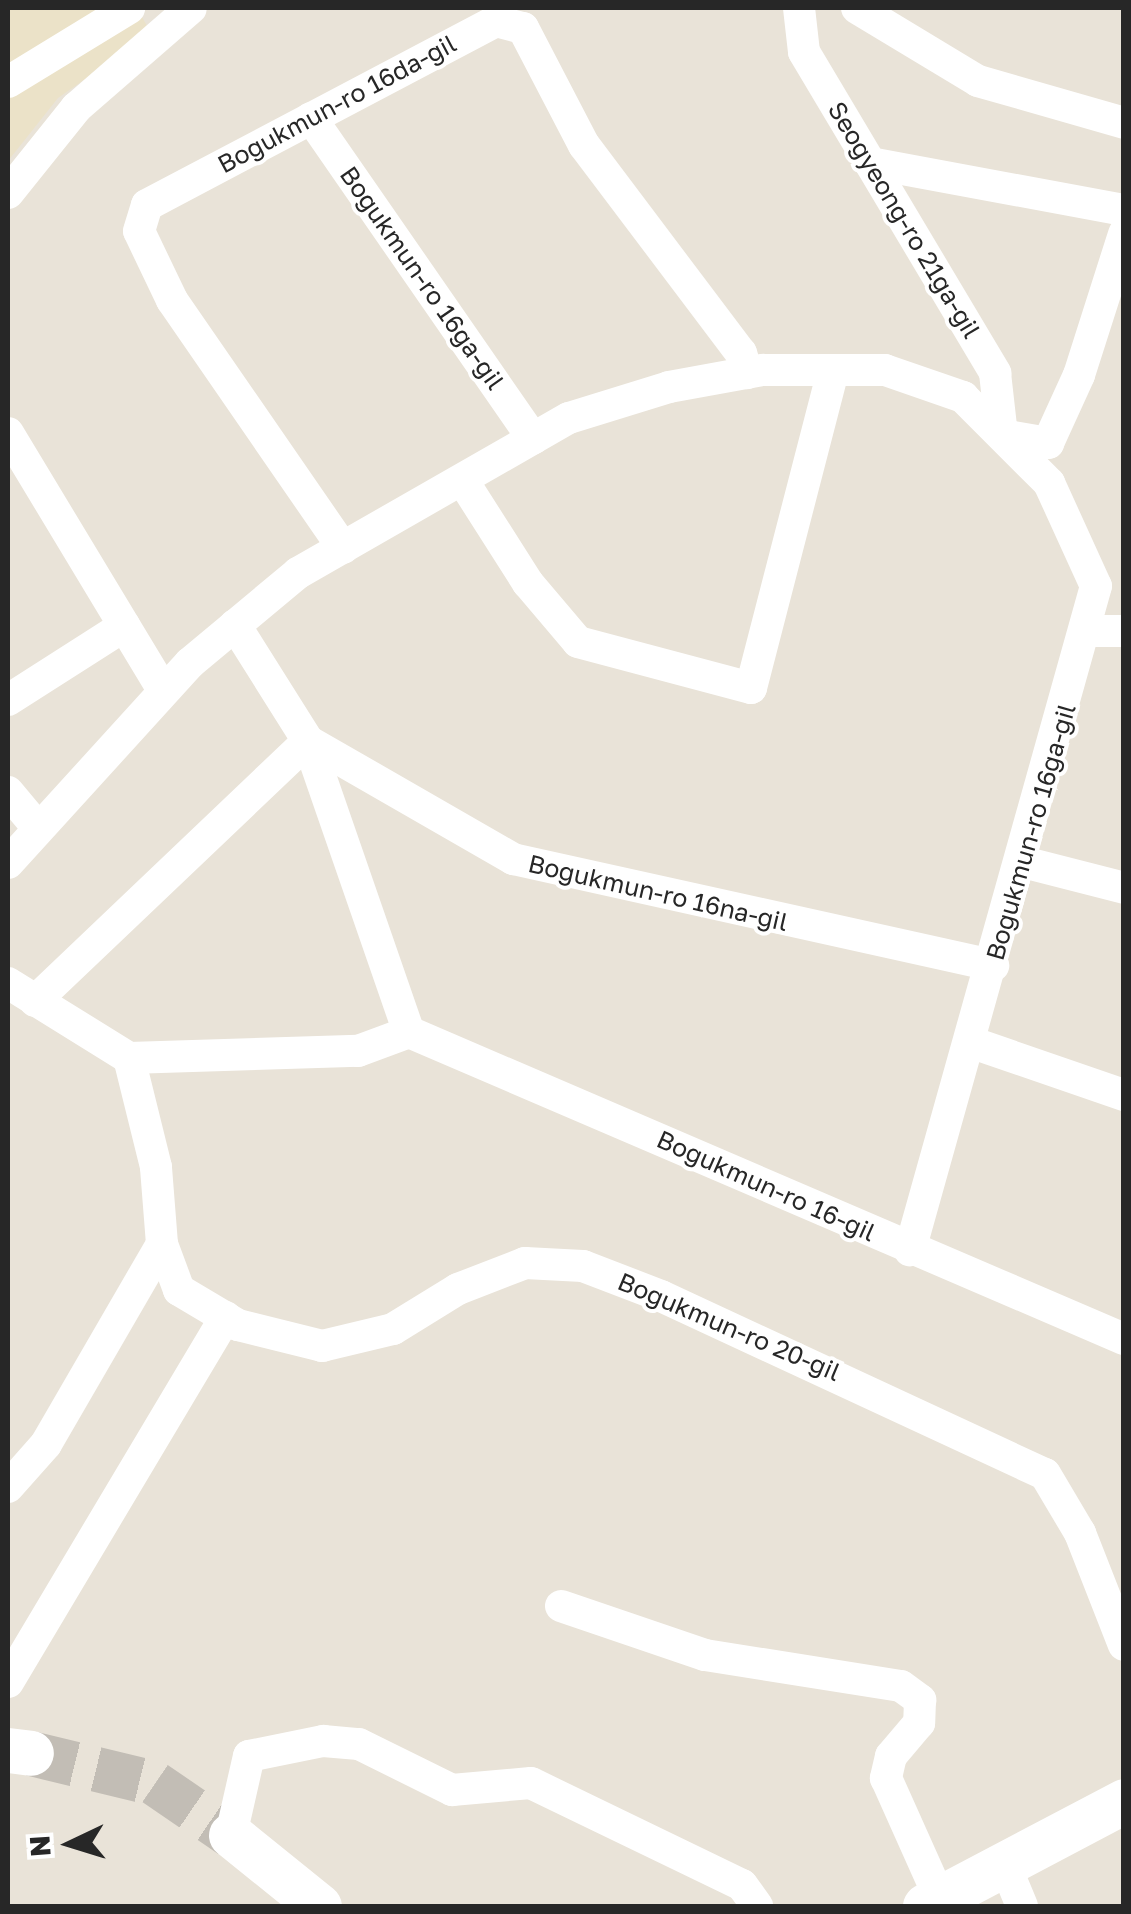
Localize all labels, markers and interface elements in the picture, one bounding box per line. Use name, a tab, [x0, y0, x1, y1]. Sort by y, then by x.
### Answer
street label: Bogukmun-ro 16da-gil	[213, 28, 461, 180]
street label: Seogyeong-ro 21ga-gil	[821, 96, 987, 344]
street label: Bogukmun-ro 16ga-gil	[334, 161, 510, 395]
street label: Bogukmun-ro 16ga-gil	[980, 700, 1082, 964]
street label: Bogukmun-ro 16na-gil	[525, 849, 791, 937]
street label: Bogukmun-ro 16-gil	[652, 1124, 880, 1248]
street label: Bogukmun-ro 20-gil	[613, 1267, 845, 1387]
north arrow	[20, 1794, 120, 1894]
text: N	[22, 1834, 57, 1858]

